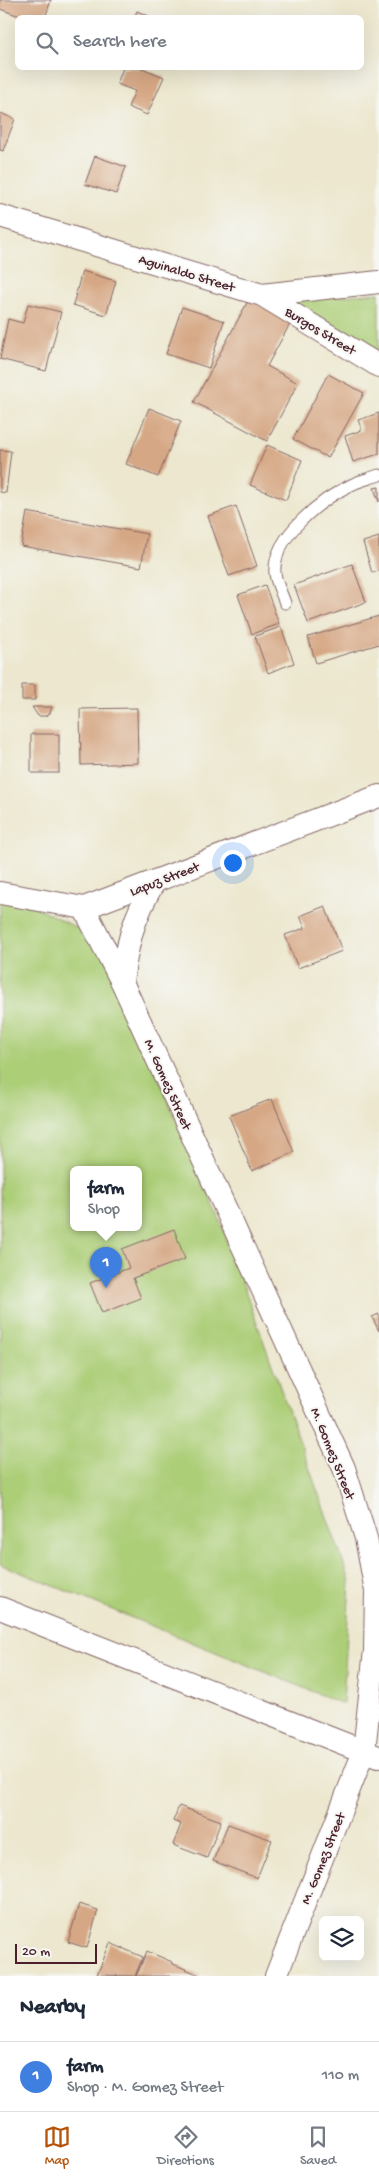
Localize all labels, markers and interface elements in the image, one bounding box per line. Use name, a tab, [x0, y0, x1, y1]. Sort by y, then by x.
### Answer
search box	[15, 15, 364, 70]
icon: search	[33, 29, 61, 57]
text: Search here	[73, 31, 167, 54]
street label: Aguinaldo Street	[136, 252, 238, 297]
street label: Burgos Street	[280, 304, 359, 361]
your location	[220, 850, 246, 876]
street label: Lapuz Street	[128, 859, 203, 901]
street label: M. Gomez Street	[139, 1037, 195, 1134]
popup	[70, 1166, 142, 1231]
text: farm	[88, 1178, 124, 1201]
text: Shop	[88, 1201, 120, 1220]
pin: 1	[90, 1247, 122, 1288]
street label: M. Gomez Street	[306, 1406, 358, 1504]
street label: M. Gomez Street	[298, 1809, 351, 1907]
map controls	[319, 1916, 364, 1961]
button: layers	[319, 1916, 364, 1961]
scale bar	[15, 1941, 98, 1964]
text: 20 m	[22, 1944, 50, 1961]
text: Nearby	[20, 1996, 85, 2021]
text: farm	[67, 2056, 104, 2079]
text: 1	[33, 2067, 39, 2086]
text: 110 m	[322, 2067, 359, 2086]
text: Shop · M. Gomez Street	[67, 2079, 223, 2098]
tab: Map	[43, 2123, 71, 2170]
tab: Directions	[157, 2123, 214, 2170]
tab: Saved	[300, 2123, 336, 2170]

